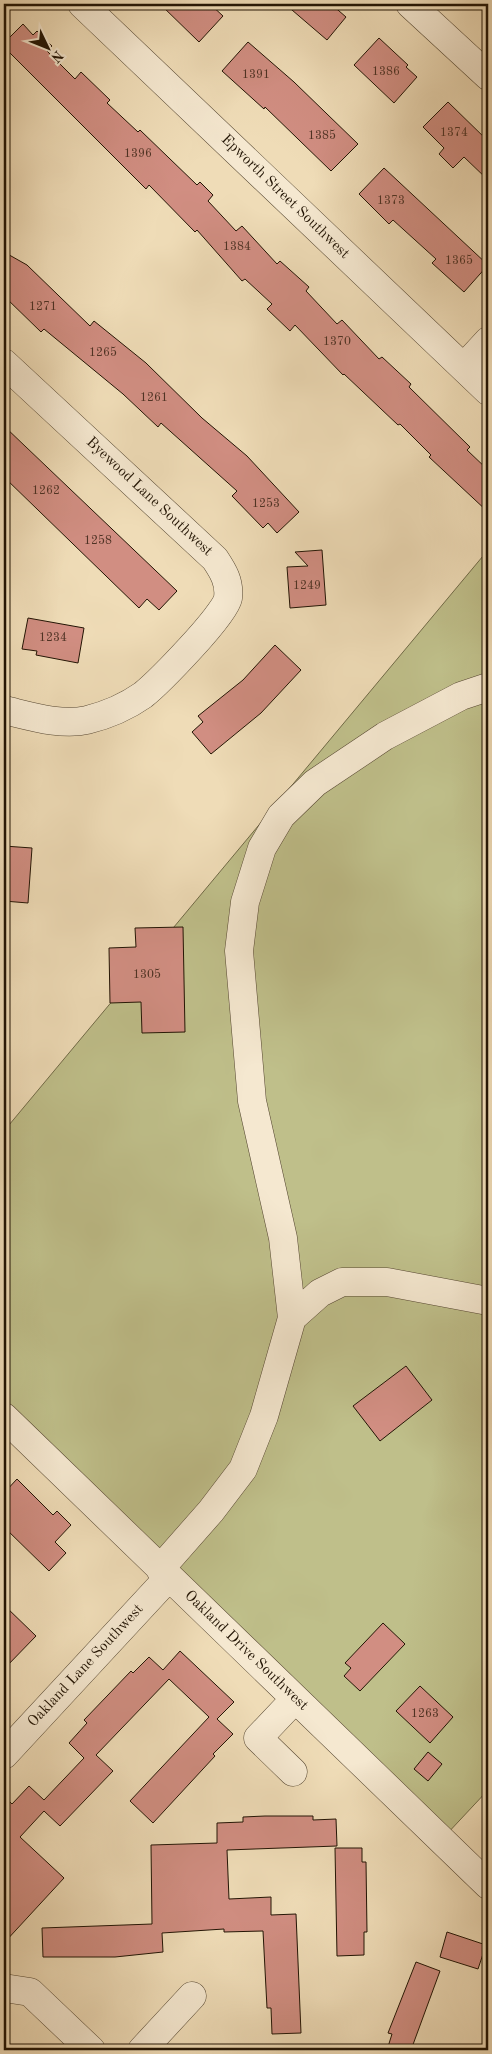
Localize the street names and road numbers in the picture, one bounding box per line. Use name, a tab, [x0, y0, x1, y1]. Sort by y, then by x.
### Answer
street label: Epworth Street Southwest	[218, 132, 352, 262]
street label: Byewood Lane Southwest	[83, 435, 215, 559]
street label: Oakland Drive Southwest	[181, 1588, 311, 1714]
street label: Oakland Lane Southwest	[25, 1602, 147, 1730]

